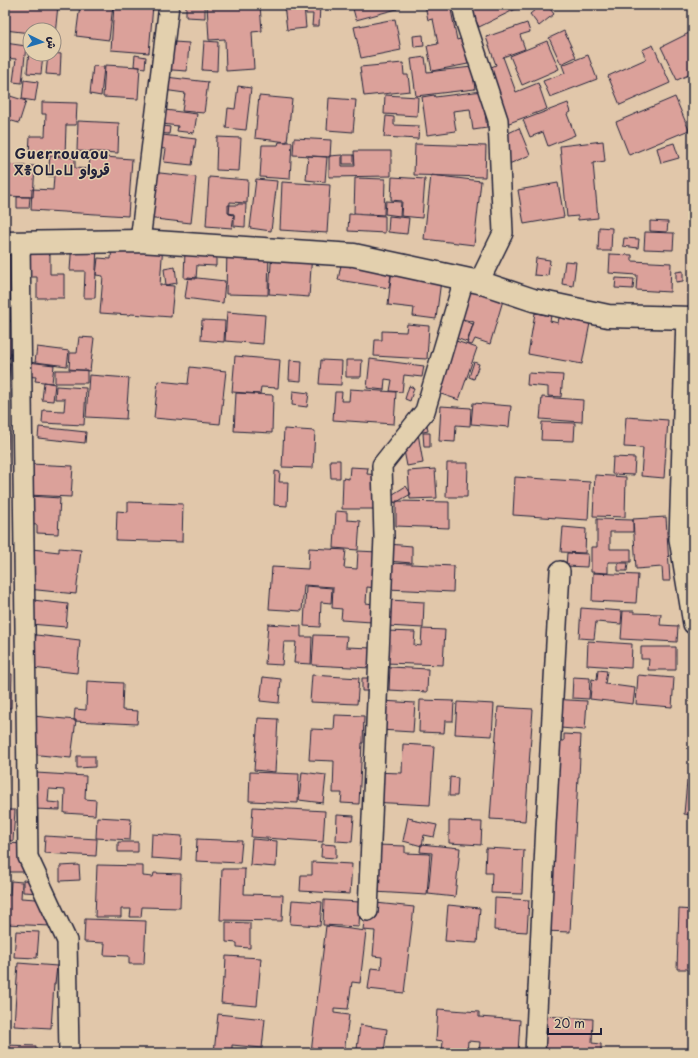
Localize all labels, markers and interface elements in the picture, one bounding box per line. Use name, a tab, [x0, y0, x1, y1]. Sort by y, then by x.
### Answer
north arrow	[22, 22, 62, 62]
text: ش	[43, 36, 61, 50]
district label: Guerrouaou ⴳⴻⵔⵡⴰⵡ قرواو	[14, 143, 110, 180]
scale bar	[548, 1010, 601, 1036]
text: 20 m	[554, 1014, 585, 1032]

